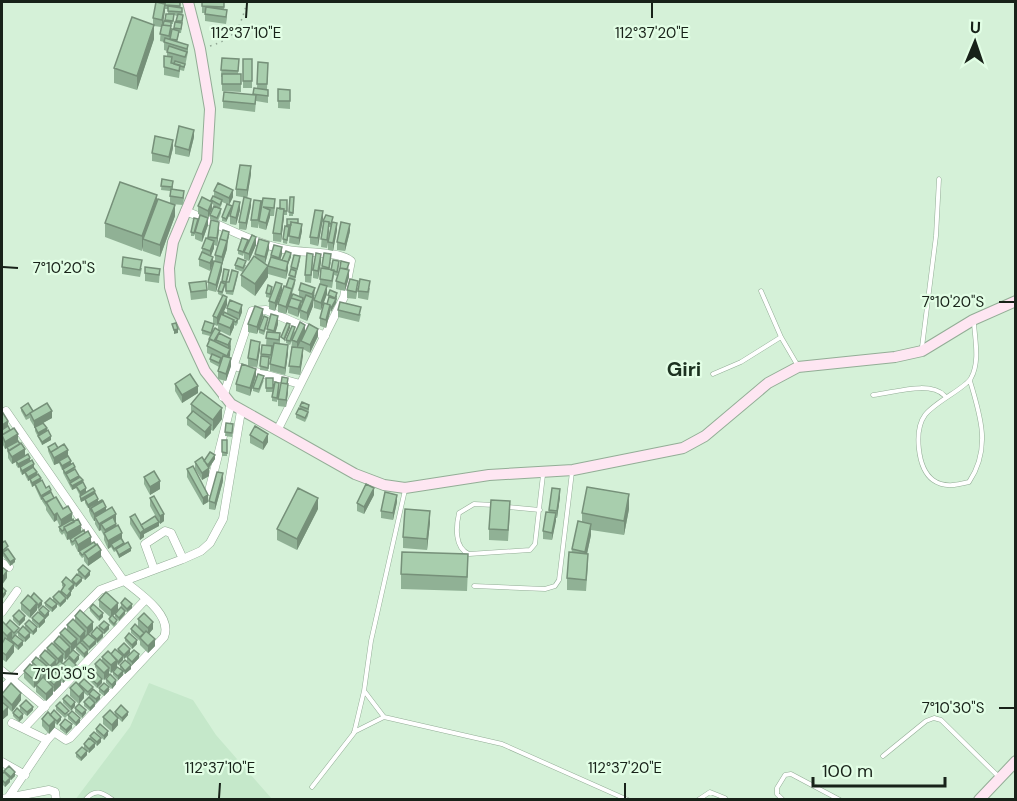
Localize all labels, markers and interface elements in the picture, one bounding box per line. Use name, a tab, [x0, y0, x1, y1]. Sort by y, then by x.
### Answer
north arrow	[945, 12, 1005, 72]
text: U	[970, 17, 981, 38]
text: 112°37'10"E	[211, 23, 281, 43]
text: 112°37'20"E	[615, 23, 689, 43]
text: 7°10'20"S	[33, 258, 95, 278]
text: 7°10'20"S	[922, 292, 984, 312]
district label: Giri	[667, 356, 701, 382]
text: 7°10'30"S	[33, 664, 96, 684]
text: 7°10'30"S	[922, 698, 985, 718]
scale bar	[813, 750, 945, 788]
text: 112°37'10"E	[185, 758, 255, 778]
text: 112°37'20"E	[588, 758, 662, 778]
text: 100 m	[822, 759, 873, 783]

